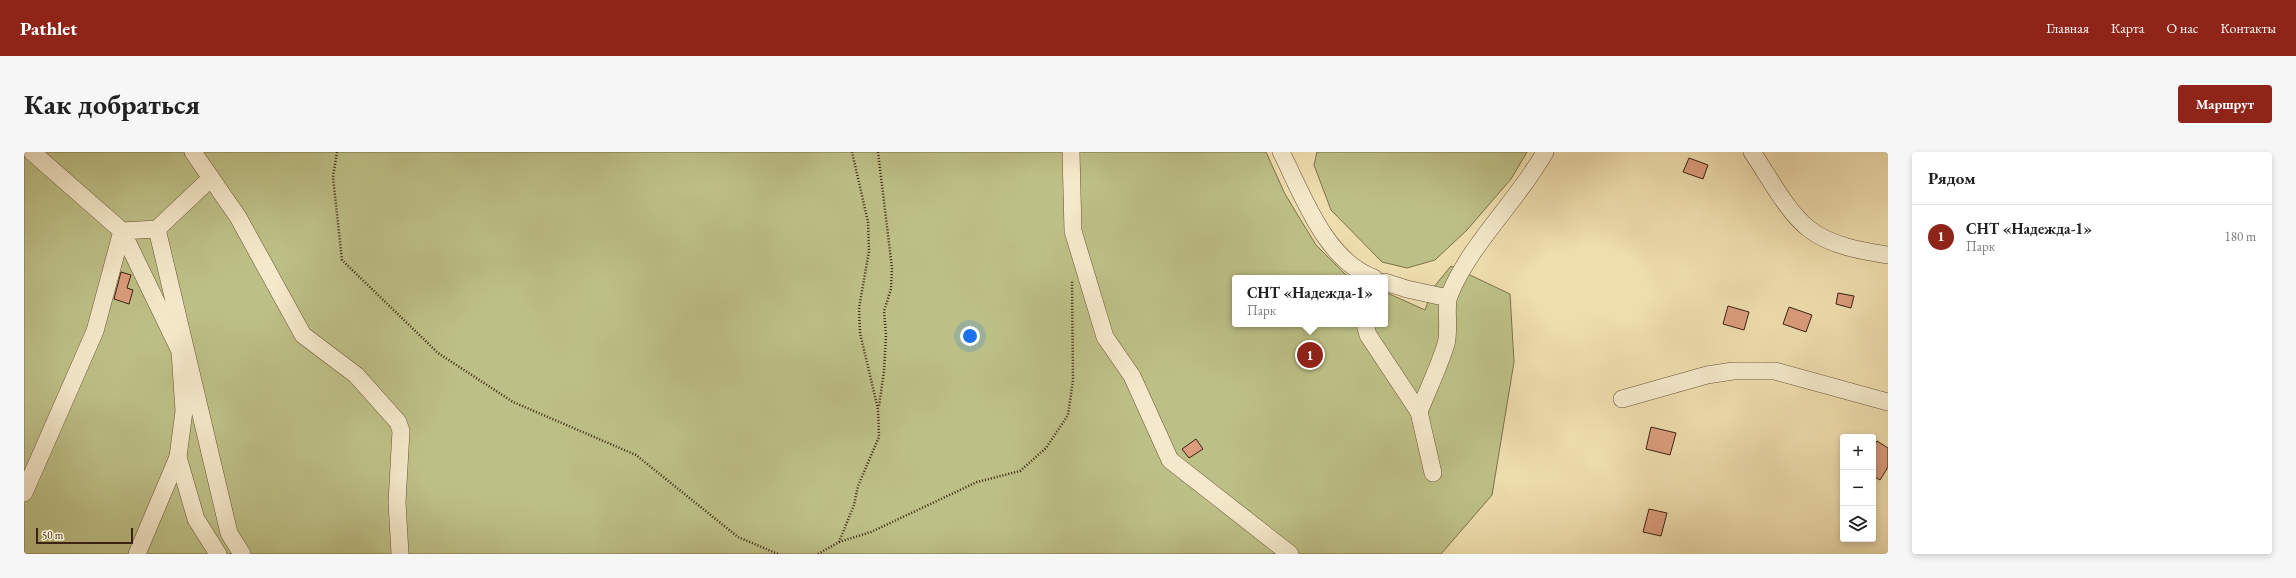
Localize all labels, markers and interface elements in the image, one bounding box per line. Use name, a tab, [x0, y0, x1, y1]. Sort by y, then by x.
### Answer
text: Pathlet	[20, 16, 77, 41]
text: Главная	[2046, 19, 2089, 37]
text: Карта	[2111, 19, 2144, 37]
text: О нас	[2166, 19, 2198, 37]
text: Контакты	[2220, 19, 2276, 37]
button: Маршрут	[2178, 85, 2272, 123]
text: Как добраться	[24, 86, 200, 122]
text: Рядом	[1928, 167, 1976, 189]
text: СНТ «Надежда-1»	[1966, 219, 2092, 238]
text: 1	[1938, 228, 1944, 245]
text: 180 m	[2225, 228, 2256, 245]
text: Парк	[1966, 238, 1995, 255]
popup	[1232, 275, 1388, 327]
text: СНТ «Надежда-1»	[1247, 283, 1373, 302]
text: Парк	[1247, 302, 1276, 319]
your location	[960, 326, 980, 346]
pin: 1	[1297, 340, 1323, 370]
map controls	[1840, 434, 1876, 542]
button: +	[1840, 434, 1876, 470]
button: −	[1840, 470, 1876, 506]
button: layers	[1840, 506, 1876, 542]
scale bar	[36, 526, 133, 545]
text: 50 m	[42, 528, 63, 542]

